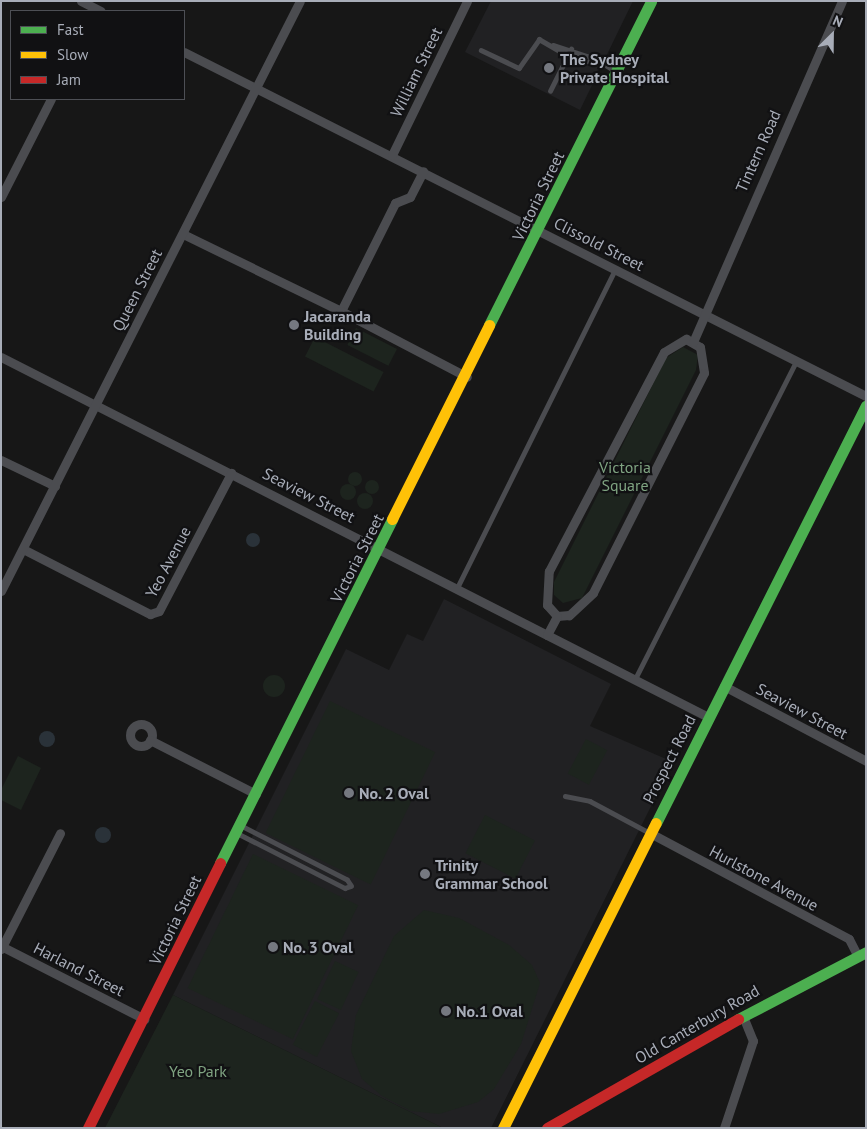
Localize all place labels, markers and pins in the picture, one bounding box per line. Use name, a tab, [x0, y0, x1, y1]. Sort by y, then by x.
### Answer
place label: The Sydney Private Hospital	[560, 49, 669, 87]
marker: The Sydney Private Hospital	[542, 61, 556, 75]
place label: Jacaranda Building	[304, 306, 371, 344]
marker: Jacaranda Building	[288, 319, 300, 331]
place label: No. 2 Oval	[359, 783, 430, 803]
marker: No. 2 Oval	[343, 787, 355, 799]
place label: Trinity Grammar School	[435, 855, 548, 893]
marker: Trinity Grammar School	[419, 868, 431, 880]
place label: No. 3 Oval	[283, 937, 354, 957]
marker: No. 3 Oval	[267, 941, 279, 953]
place label: No.1 Oval	[456, 1001, 523, 1021]
marker: No.1 Oval	[440, 1005, 452, 1017]

